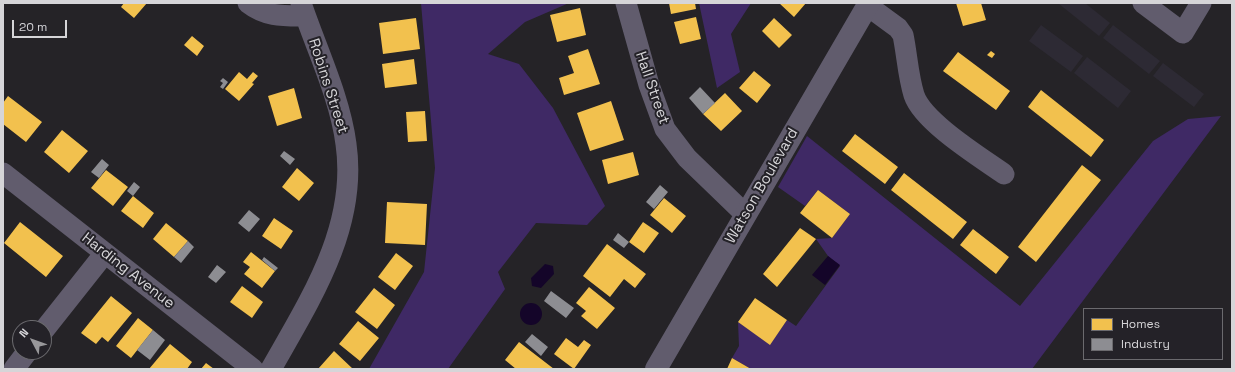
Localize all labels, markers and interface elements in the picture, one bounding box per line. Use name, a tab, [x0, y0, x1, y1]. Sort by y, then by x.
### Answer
scale bar	[14, 12, 69, 38]
text: 20 m	[19, 19, 47, 35]
street label: Robins Street	[304, 36, 352, 136]
street label: Hall Street	[631, 49, 673, 127]
street label: Watson Boulevard	[722, 125, 802, 247]
street label: Harding Avenue	[78, 229, 178, 313]
legend	[1083, 308, 1223, 360]
text: Homes	[1121, 316, 1160, 332]
north arrow	[12, 320, 52, 360]
text: N	[16, 325, 31, 340]
text: Industry	[1121, 336, 1170, 352]

